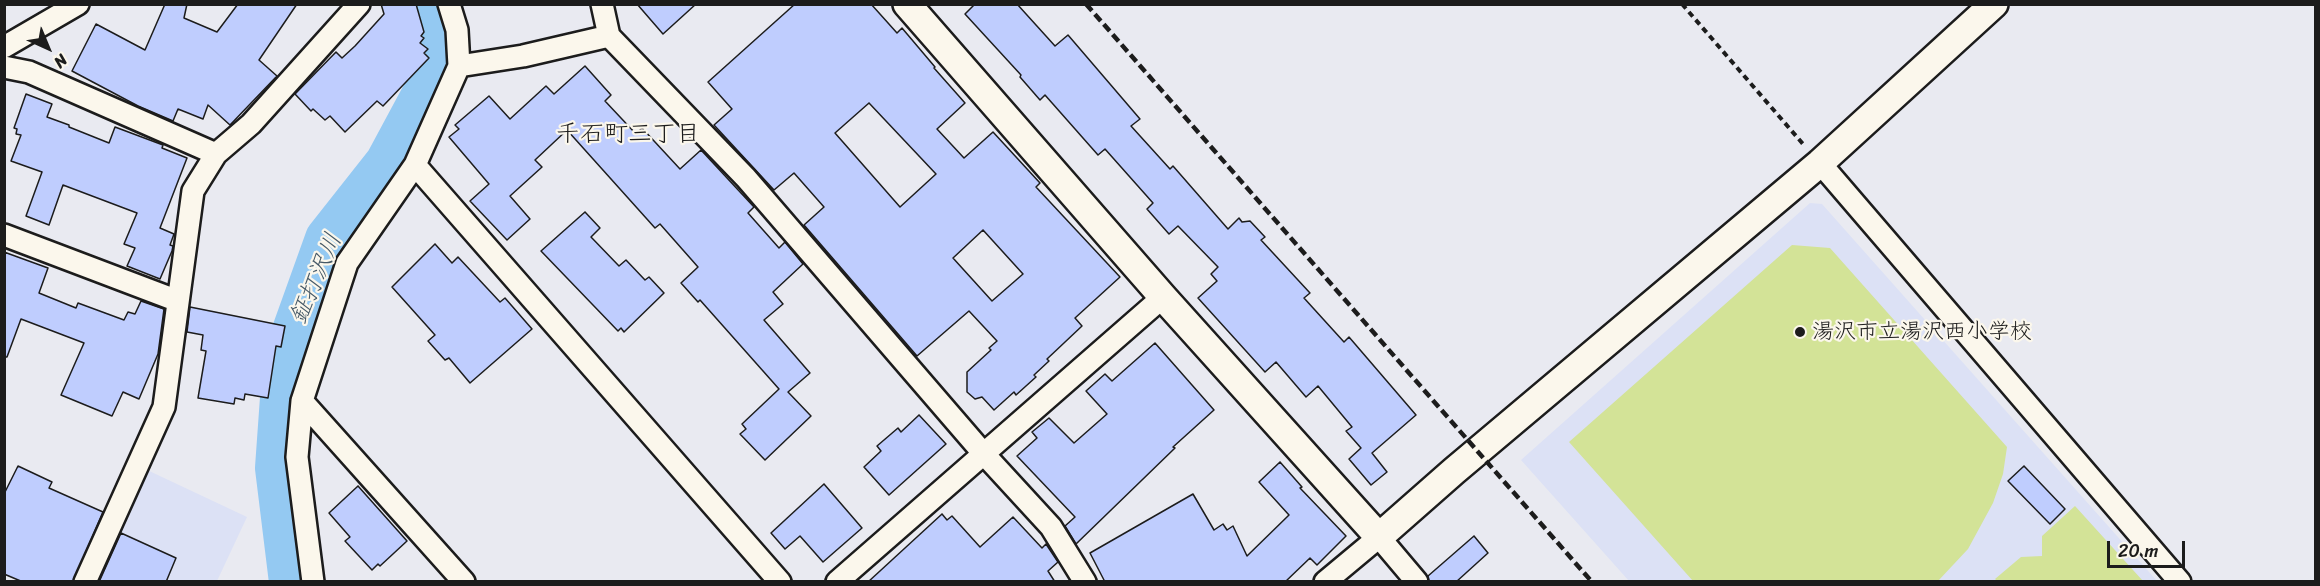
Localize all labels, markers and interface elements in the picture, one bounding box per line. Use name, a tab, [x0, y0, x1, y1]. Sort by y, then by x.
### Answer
north arrow	[18, 18, 78, 78]
text: N	[47, 47, 75, 76]
district label: 千石町三丁目	[556, 121, 700, 149]
water label: 鉦打沢川	[285, 229, 349, 329]
place label: 湯沢市立湯沢西小学校	[1812, 319, 2032, 345]
marker: 湯沢市立湯沢西小学校	[1793, 325, 1807, 339]
scale bar	[2110, 529, 2188, 567]
text: 20 m	[2118, 535, 2158, 567]

